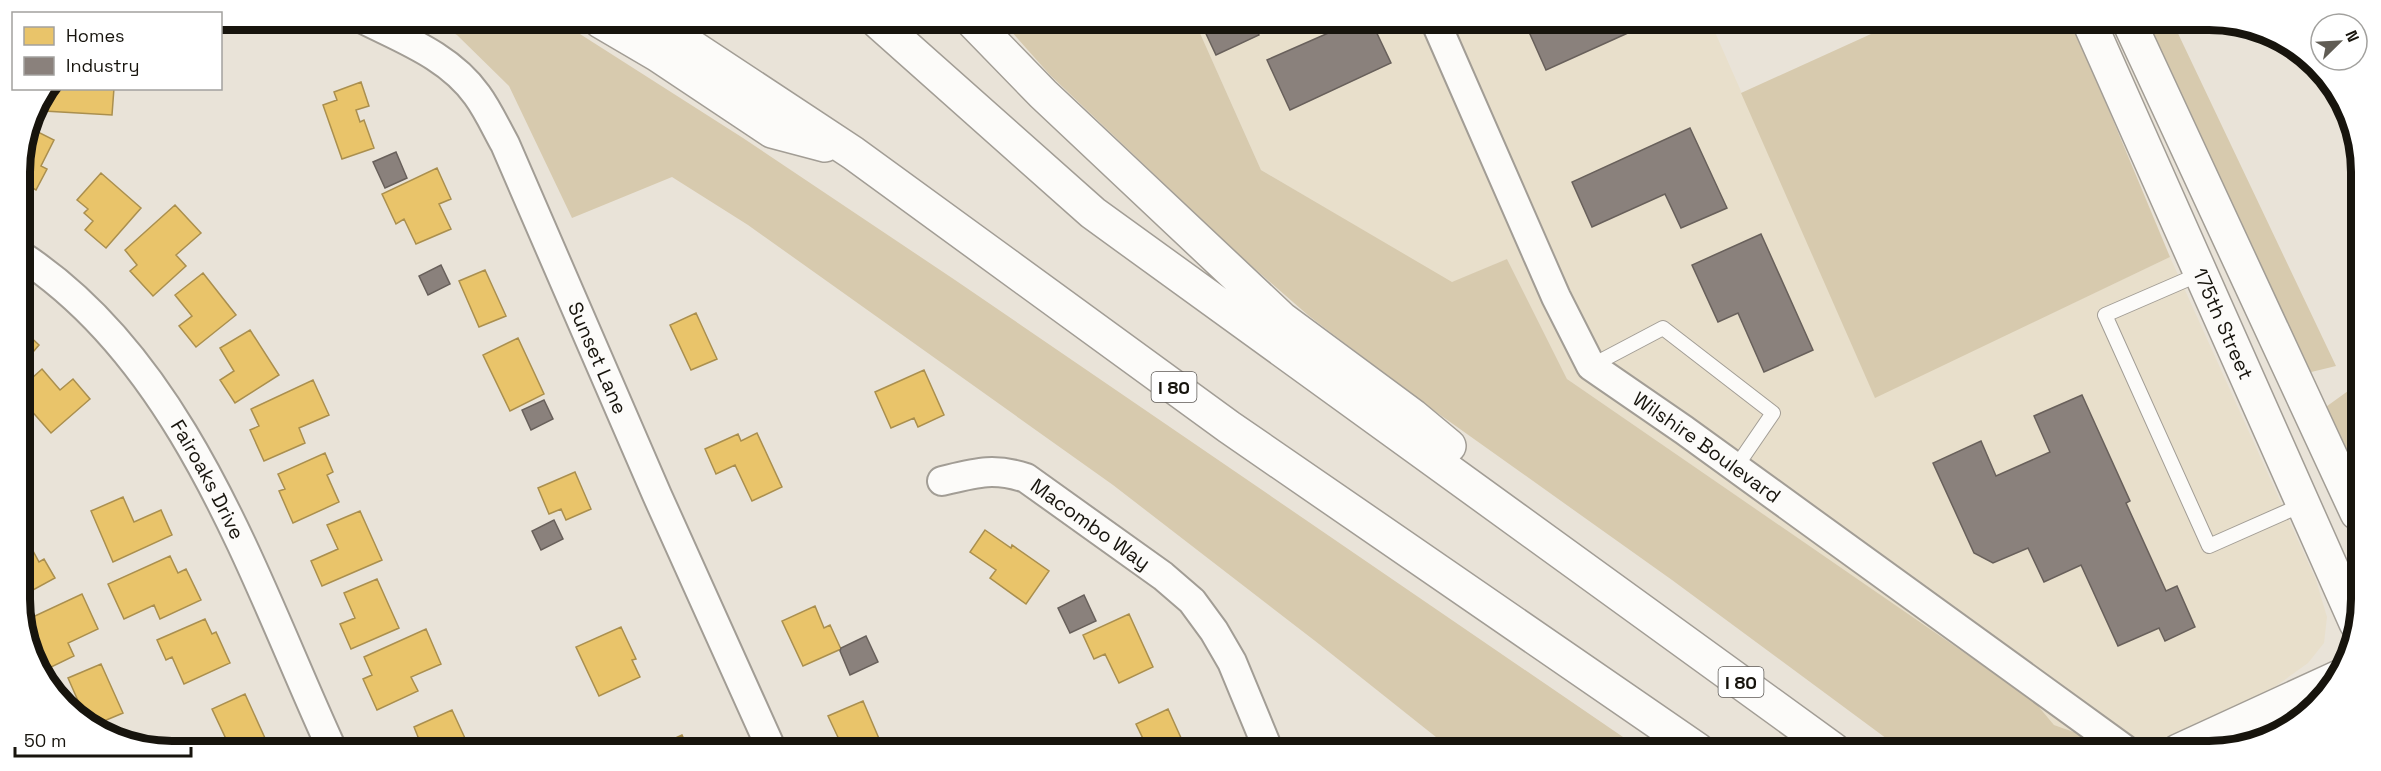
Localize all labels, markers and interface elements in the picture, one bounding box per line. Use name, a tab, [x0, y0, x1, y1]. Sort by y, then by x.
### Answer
legend	[12, 12, 222, 90]
north arrow	[2309, 12, 2369, 72]
text: Homes	[66, 24, 125, 47]
text: N	[2340, 27, 2364, 45]
text: Industry	[66, 54, 139, 77]
street label: 175th Street	[2187, 264, 2259, 384]
street label: Sunset Lane	[562, 298, 633, 418]
road number: I 80	[1152, 372, 1196, 402]
street label: Wilshire Boulevard	[1628, 386, 1786, 509]
street label: Fairoaks Drive	[165, 415, 250, 544]
street label: Macombo Way	[1026, 473, 1156, 576]
road number: I 80	[1718, 667, 1764, 697]
scale bar	[15, 720, 190, 758]
text: 50 m	[24, 729, 66, 752]

